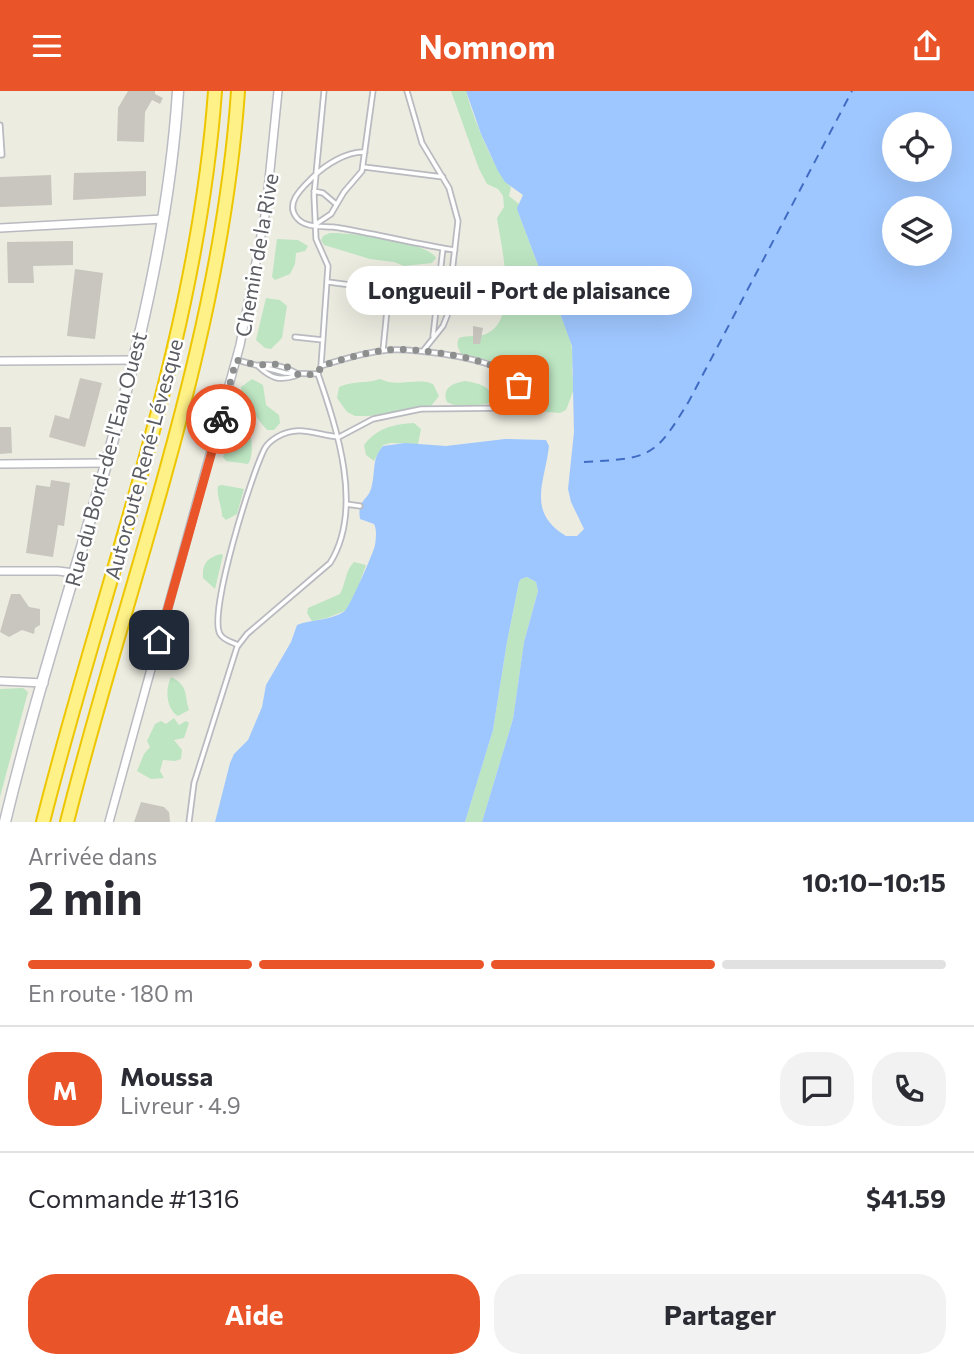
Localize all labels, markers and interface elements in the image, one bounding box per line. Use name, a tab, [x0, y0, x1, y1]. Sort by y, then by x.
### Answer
text: Nomnom	[419, 26, 555, 66]
icon: menu	[28, 27, 66, 65]
icon: share	[908, 27, 946, 65]
map controls	[882, 112, 952, 266]
button: locate	[882, 112, 952, 182]
street label: Chemin de la Rive	[229, 171, 283, 339]
button: layers	[882, 196, 952, 266]
callout: Longueuil - Port de plaisance	[346, 266, 692, 315]
text: Longueuil - Port de plaisance	[368, 276, 670, 304]
street label: Rue du Bord-de-l'Eau Ouest	[59, 329, 151, 589]
street label: Autoroute René-Lévesque	[99, 336, 187, 582]
pin	[489, 355, 549, 415]
icon: bag	[500, 366, 538, 404]
courier	[186, 384, 256, 454]
icon: bike	[202, 400, 240, 438]
pin	[129, 610, 189, 670]
icon: home	[140, 621, 178, 659]
text: Arrivée dans	[28, 842, 157, 870]
text: 10:10–10:15	[802, 866, 946, 897]
text: 2 min	[28, 868, 143, 924]
text: En route · 180 m	[28, 979, 194, 1007]
button: chat	[780, 1052, 854, 1126]
button: phone	[872, 1052, 946, 1126]
text: Moussa	[120, 1060, 213, 1091]
text: M	[52, 1074, 78, 1105]
text: Livreur · 4.9	[120, 1091, 241, 1119]
text: Commande #1316	[28, 1182, 240, 1213]
text: $41.59	[866, 1182, 946, 1213]
button: Aide	[28, 1274, 480, 1354]
button: Partager	[494, 1274, 946, 1354]

